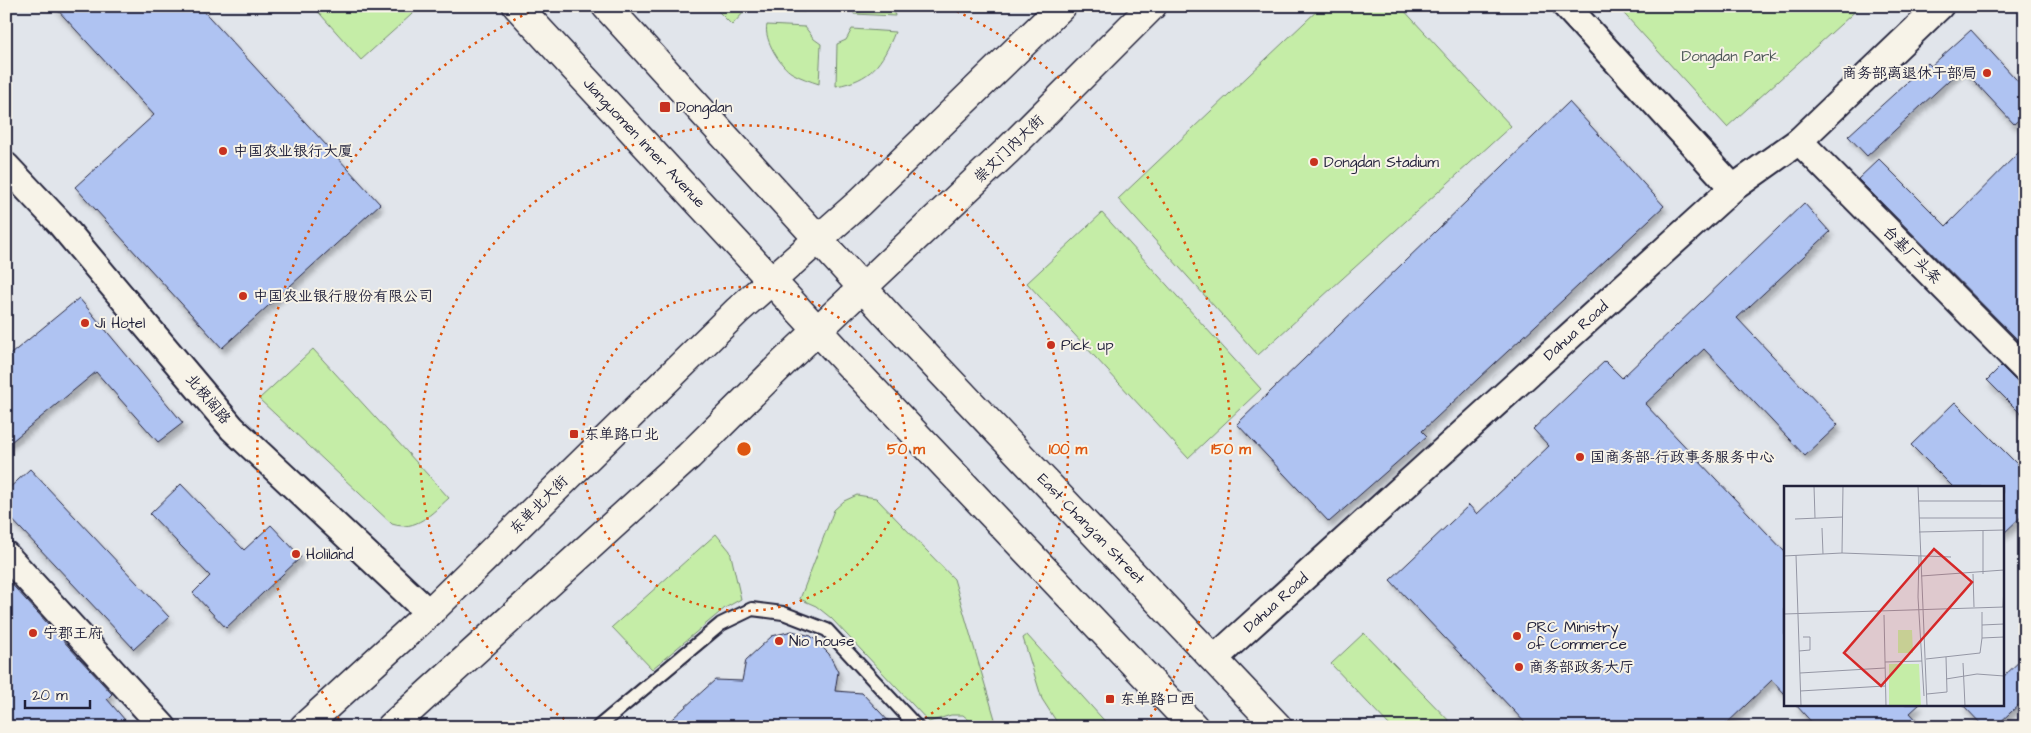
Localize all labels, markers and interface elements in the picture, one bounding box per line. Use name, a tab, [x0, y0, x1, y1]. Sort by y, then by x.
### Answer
park label: Dongdan Park	[1682, 46, 1778, 68]
place label: 商务部离退休干部局	[1842, 63, 1977, 84]
marker: 商务部离退休干部局	[1981, 67, 1993, 79]
street label: Jianguomen Inner Avenue	[577, 73, 710, 213]
place label: Dongdan	[676, 97, 733, 119]
marker: Dongdan	[658, 100, 672, 114]
street label: 崇文门内大街	[969, 110, 1049, 188]
place label: 中国农业银行大厦	[233, 141, 353, 162]
marker: 中国农业银行大厦	[217, 145, 229, 157]
place label: Dongdan Stadium	[1324, 152, 1439, 174]
marker: Dongdan Stadium	[1308, 156, 1320, 168]
street label: 台基厂头条	[1878, 221, 1946, 289]
place label: 中国农业银行股份有限公司	[253, 286, 433, 307]
marker: 中国农业银行股份有限公司	[237, 290, 249, 302]
street label: Dahua Road	[1539, 296, 1613, 366]
place label: Ji Hotel	[95, 313, 145, 334]
marker: Ji Hotel	[79, 317, 91, 329]
place label: Pick up	[1061, 335, 1114, 356]
marker: Pick up	[1045, 339, 1057, 351]
street label: 北极阁路	[181, 369, 235, 429]
place label: 东单路口北	[584, 424, 659, 445]
marker: 东单路口北	[568, 428, 580, 440]
text: 50 m	[887, 439, 925, 460]
text: 100 m	[1049, 439, 1088, 460]
text: 150 m	[1211, 439, 1251, 460]
centre of rings	[735, 440, 753, 458]
place label: 国商务部-行政事务服务中心	[1590, 447, 1775, 468]
marker: 国商务部-行政事务服务中心	[1574, 451, 1586, 463]
street label: East Chang'an Street	[1032, 469, 1150, 590]
street label: 东单北大街	[505, 471, 573, 539]
inset map	[1784, 486, 2004, 706]
place label: Holiland	[306, 544, 354, 565]
marker: Holiland	[290, 548, 302, 560]
street label: Dahua Road	[1239, 568, 1313, 638]
place label: PRC Ministry of Commerce	[1527, 617, 1627, 655]
place label: 宁郡王府	[43, 623, 103, 644]
marker: 宁郡王府	[27, 627, 39, 639]
marker: PRC Ministry of Commerce	[1511, 630, 1523, 642]
place label: Nio house	[789, 631, 854, 652]
marker: Nio house	[773, 635, 785, 647]
place label: 商务部政务大厅	[1529, 657, 1634, 678]
marker: 商务部政务大厅	[1513, 661, 1525, 673]
scale bar	[25, 678, 90, 710]
text: 20 m	[32, 685, 68, 706]
place label: 东单路口西	[1120, 689, 1195, 710]
marker: 东单路口西	[1104, 693, 1116, 705]

